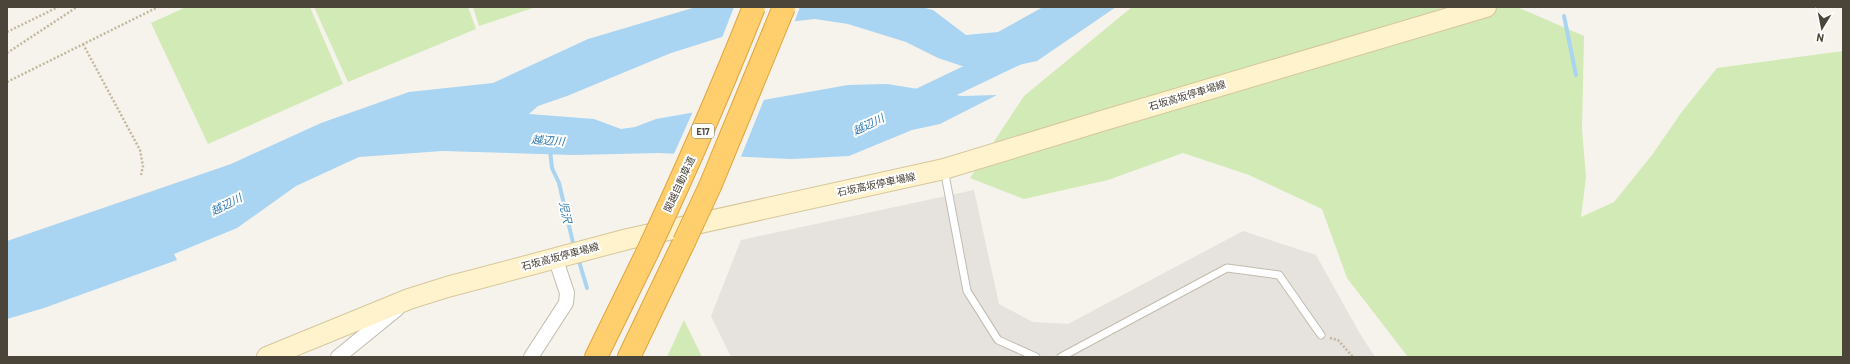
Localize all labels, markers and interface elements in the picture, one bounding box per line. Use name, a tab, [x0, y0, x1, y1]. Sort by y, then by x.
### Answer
north arrow	[1802, 8, 1842, 48]
text: N	[1815, 31, 1825, 45]
street label: 石坂高坂停車場線	[1147, 78, 1227, 112]
water label: 越辺川	[850, 110, 887, 137]
road number: E17	[692, 124, 714, 138]
water label: 越辺川	[531, 132, 566, 148]
street label: 関越自動車道	[661, 154, 697, 214]
street label: 石坂高坂停車場線	[836, 170, 916, 198]
water label: 越辺川	[208, 190, 245, 217]
water label: 児沢	[557, 200, 575, 226]
street label: 石坂高坂停車場線	[520, 240, 600, 272]

